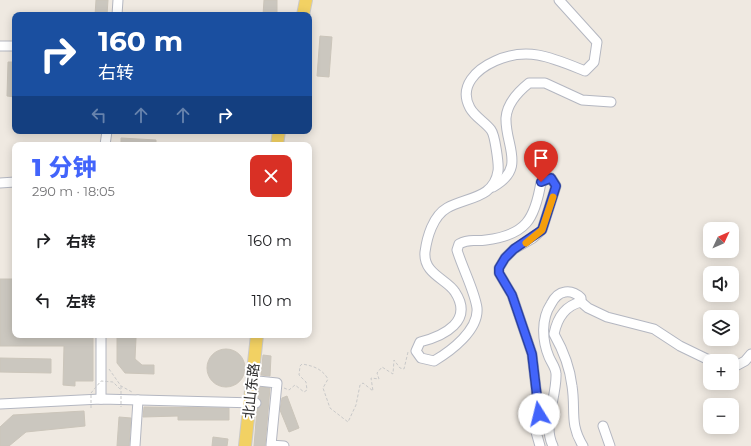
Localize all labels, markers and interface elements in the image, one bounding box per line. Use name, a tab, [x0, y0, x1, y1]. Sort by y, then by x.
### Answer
text: 160 m	[98, 24, 183, 58]
icon: right	[32, 28, 84, 80]
text: 右转	[98, 62, 134, 84]
icon: left	[88, 104, 110, 126]
icon: ahead	[130, 104, 152, 126]
icon: ahead	[172, 104, 194, 126]
icon: right	[214, 104, 236, 126]
pin	[524, 141, 558, 182]
icon: arrive	[530, 147, 552, 169]
text: 1 分钟	[32, 153, 97, 182]
button: close	[250, 155, 292, 197]
text: 290 m · 18:05	[32, 183, 115, 199]
north arrow	[703, 222, 739, 258]
map controls	[703, 222, 739, 434]
icon: right	[32, 229, 54, 251]
text: 160 m	[248, 231, 292, 250]
text: 右转	[66, 232, 96, 251]
button: sound	[703, 266, 739, 302]
icon: left	[32, 289, 54, 311]
text: 110 m	[251, 291, 292, 310]
text: 左转	[66, 292, 96, 311]
button: layers	[703, 310, 739, 346]
button: +	[703, 354, 739, 390]
street label: 北山东路	[239, 362, 263, 420]
position arrow	[518, 393, 560, 435]
button: −	[703, 398, 739, 434]

